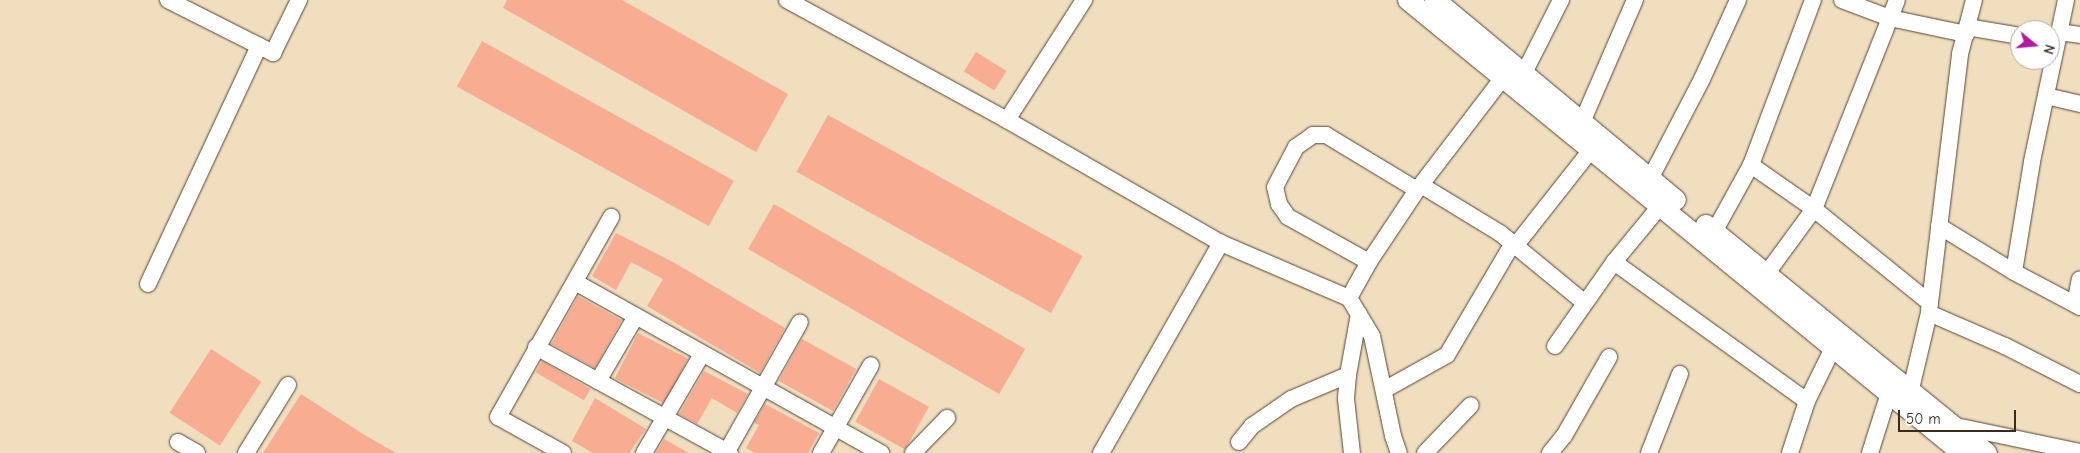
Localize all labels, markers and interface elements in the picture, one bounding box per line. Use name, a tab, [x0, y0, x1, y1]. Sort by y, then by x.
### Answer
north arrow	[2010, 20, 2060, 70]
text: N	[2039, 42, 2058, 56]
scale bar	[1900, 400, 2018, 432]
text: 50 m	[1906, 410, 1941, 428]

